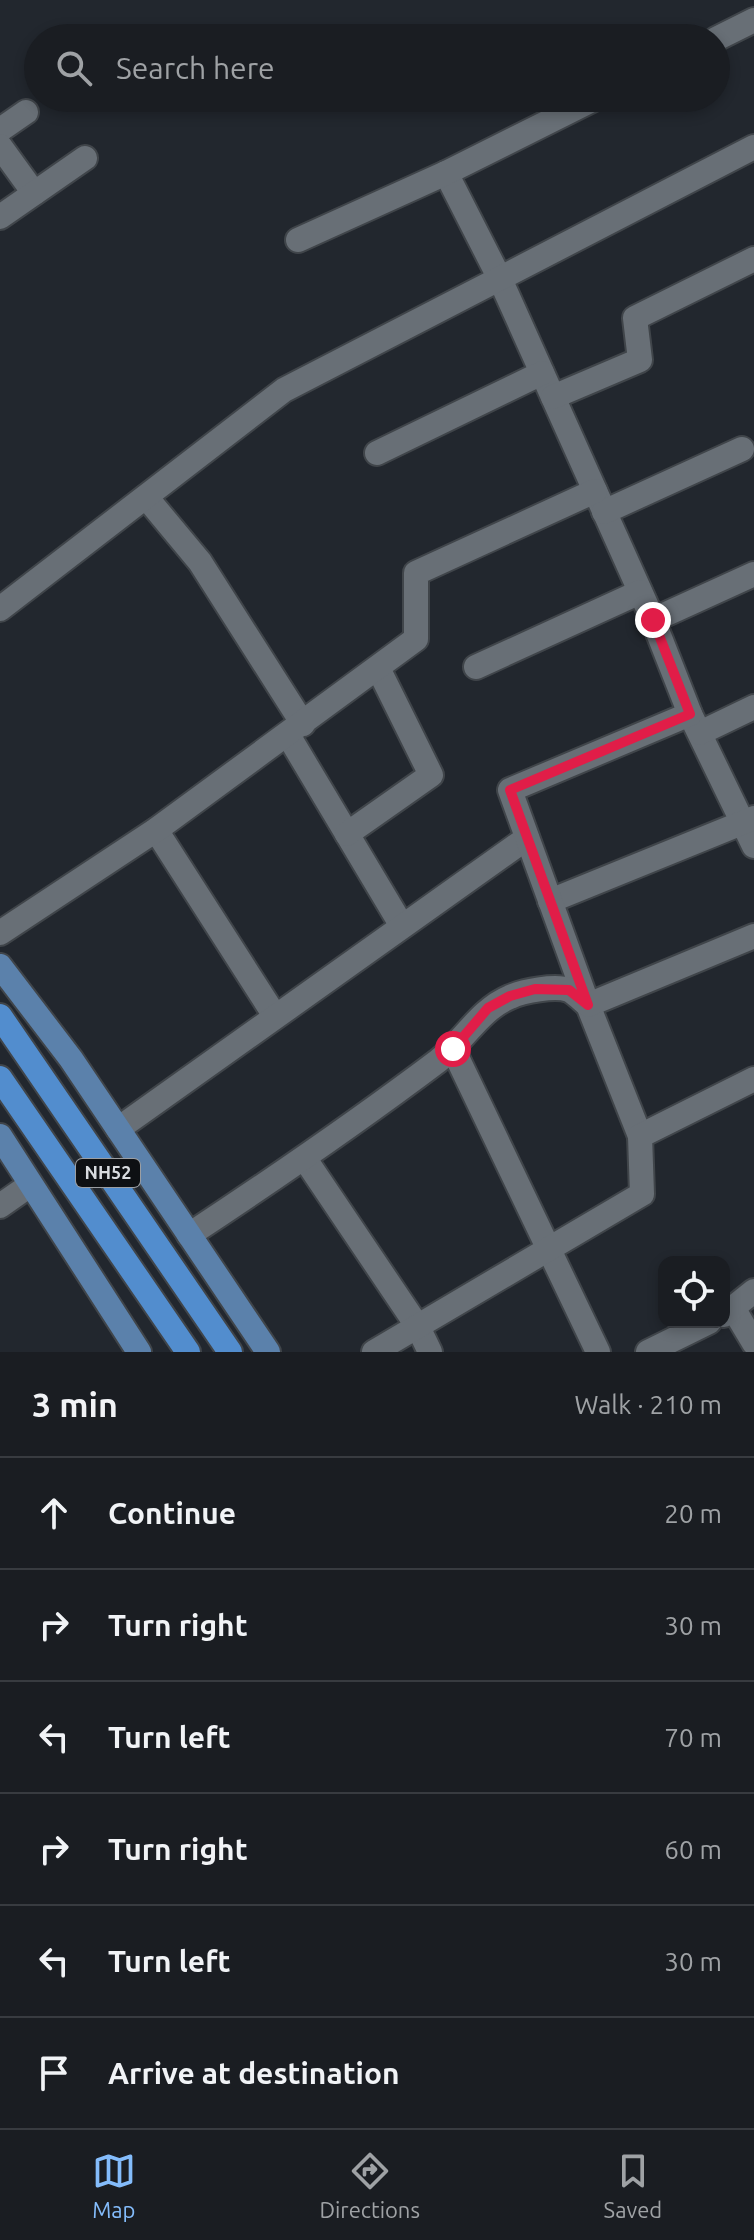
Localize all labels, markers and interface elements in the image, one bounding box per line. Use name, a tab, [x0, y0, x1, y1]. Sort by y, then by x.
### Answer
search box	[24, 24, 730, 112]
icon: search	[52, 46, 96, 90]
text: Search here	[116, 51, 275, 85]
route end	[635, 602, 671, 638]
route start	[435, 1031, 471, 1067]
road number: NH52	[76, 1159, 140, 1187]
map controls	[658, 1256, 730, 1328]
button: locate	[658, 1256, 730, 1328]
text: 3 min	[32, 1385, 118, 1423]
text: Walk · 210 m	[574, 1390, 722, 1419]
icon: ahead	[32, 1491, 76, 1535]
text: Continue	[108, 1496, 236, 1530]
text: 20 m	[664, 1499, 722, 1528]
icon: right	[32, 1603, 76, 1647]
text: Turn right	[108, 1608, 248, 1642]
text: 30 m	[664, 1611, 722, 1640]
icon: left	[32, 1715, 76, 1759]
text: Turn left	[108, 1720, 230, 1754]
text: 70 m	[664, 1723, 722, 1752]
icon: right	[32, 1827, 76, 1871]
text: Turn right	[108, 1832, 248, 1866]
text: 60 m	[664, 1835, 722, 1864]
icon: left	[32, 1939, 76, 1983]
text: Turn left	[108, 1944, 230, 1978]
text: 30 m	[664, 1947, 722, 1976]
icon: arrive	[32, 2051, 76, 2095]
text: Arrive at destination	[108, 2056, 400, 2090]
tab: Map	[92, 2149, 136, 2222]
tab: Directions	[319, 2149, 420, 2222]
tab: Saved	[604, 2149, 662, 2222]

